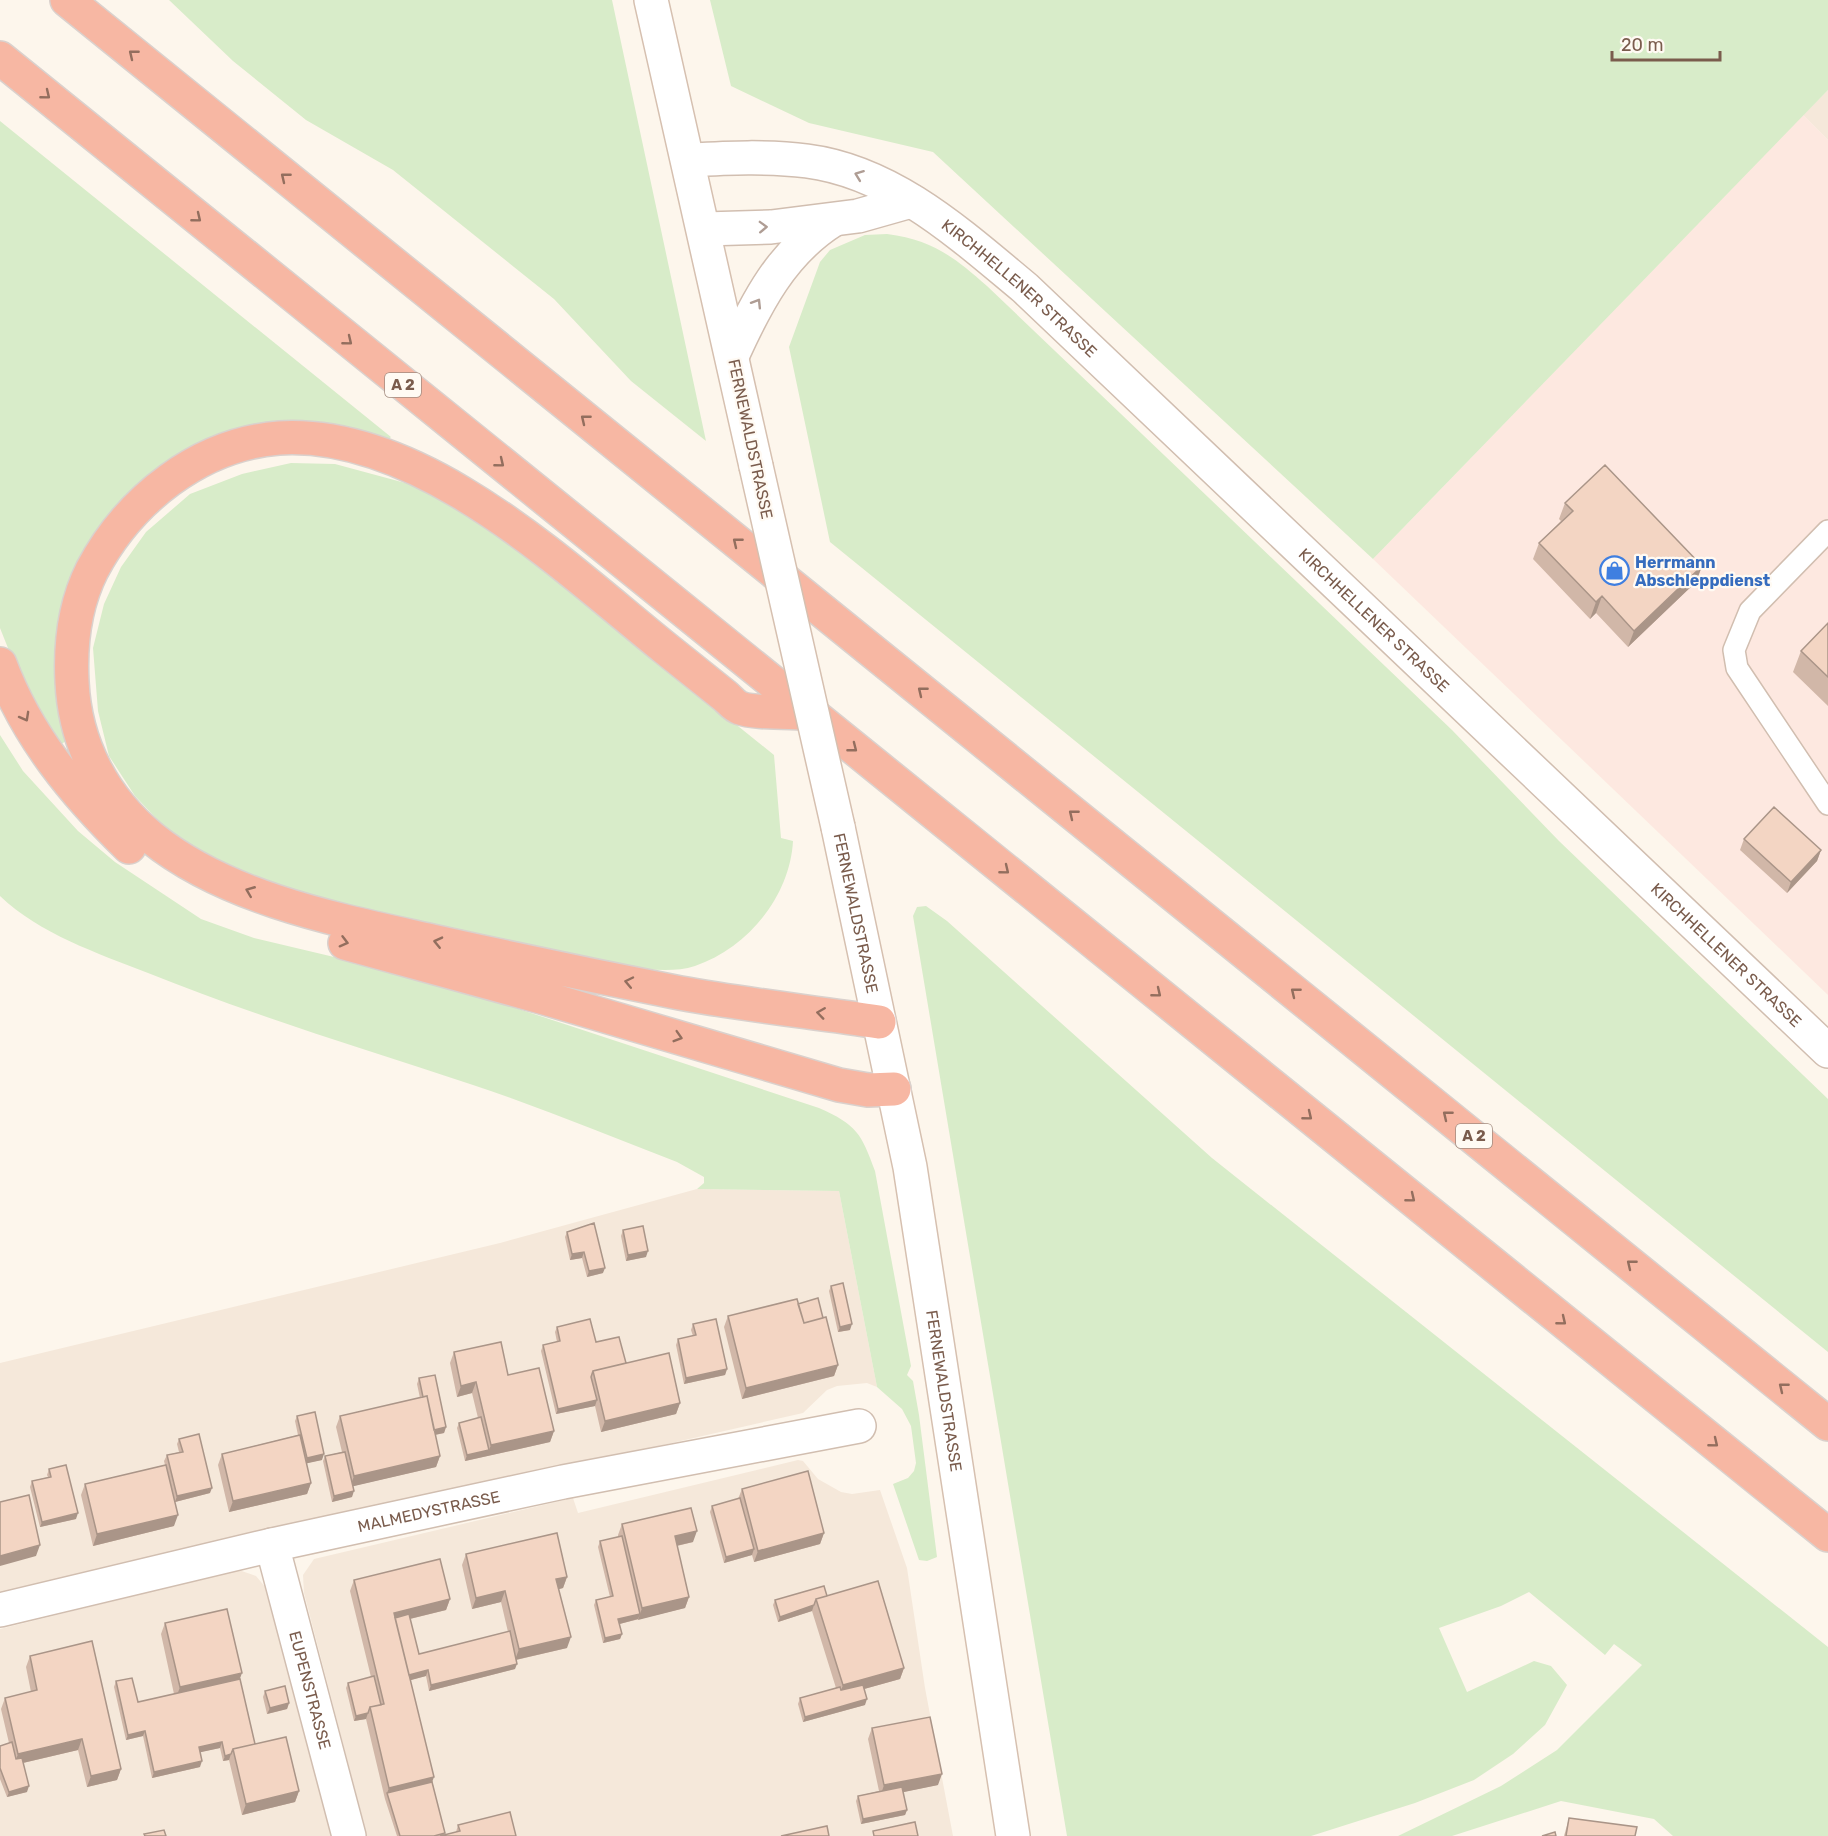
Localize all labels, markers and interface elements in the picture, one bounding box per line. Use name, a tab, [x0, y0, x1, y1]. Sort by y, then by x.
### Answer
scale bar	[1612, 24, 1720, 62]
text: 20 m	[1621, 34, 1663, 56]
one-way arrow	[129, 50, 140, 61]
one-way arrow	[39, 87, 50, 98]
one-way arrow	[854, 170, 865, 183]
one-way arrow	[280, 173, 291, 184]
one-way arrow	[190, 210, 201, 221]
street label: KIRCHHELLENER STRASSE	[938, 215, 1101, 361]
one-way arrow	[759, 221, 768, 234]
one-way arrow	[750, 299, 762, 309]
one-way arrow	[341, 333, 352, 344]
street label: FERNEWALDSTRASSE	[724, 357, 777, 521]
road number: A 2	[385, 373, 421, 397]
one-way arrow	[581, 416, 592, 427]
one-way arrow	[493, 456, 504, 467]
one-way arrow	[733, 538, 744, 549]
street label: KIRCHHELLENER STRASSE	[1295, 544, 1453, 696]
place label: Herrmann Abschleppdienst	[1635, 553, 1771, 590]
shop icon: Herrmann Abschleppdienst	[1598, 555, 1630, 587]
one-way arrow	[917, 687, 928, 698]
one-way arrow	[18, 711, 29, 721]
one-way arrow	[846, 741, 857, 752]
one-way arrow	[1069, 810, 1080, 821]
street label: FERNEWALDSTRASSE	[830, 831, 882, 995]
one-way arrow	[998, 863, 1009, 874]
street label: KIRCHHELLENER STRASSE	[1647, 879, 1805, 1031]
one-way arrow	[245, 886, 255, 899]
one-way arrow	[339, 935, 349, 948]
one-way arrow	[433, 936, 443, 949]
one-way arrow	[624, 976, 634, 989]
one-way arrow	[1150, 986, 1161, 997]
one-way arrow	[1291, 989, 1302, 1000]
one-way arrow	[816, 1008, 826, 1020]
one-way arrow	[672, 1030, 683, 1042]
one-way arrow	[1302, 1108, 1313, 1119]
one-way arrow	[1443, 1111, 1454, 1122]
road number: A 2	[1456, 1124, 1492, 1148]
one-way arrow	[1404, 1191, 1415, 1202]
one-way arrow	[1627, 1260, 1638, 1271]
street label: FERNEWALDSTRASSE	[922, 1309, 966, 1473]
one-way arrow	[1555, 1313, 1566, 1324]
one-way arrow	[1778, 1383, 1789, 1394]
one-way arrow	[1707, 1436, 1718, 1447]
street label: MALMEDYSTRASSE	[356, 1487, 502, 1536]
street label: EUPENSTRASSE	[285, 1629, 335, 1751]

